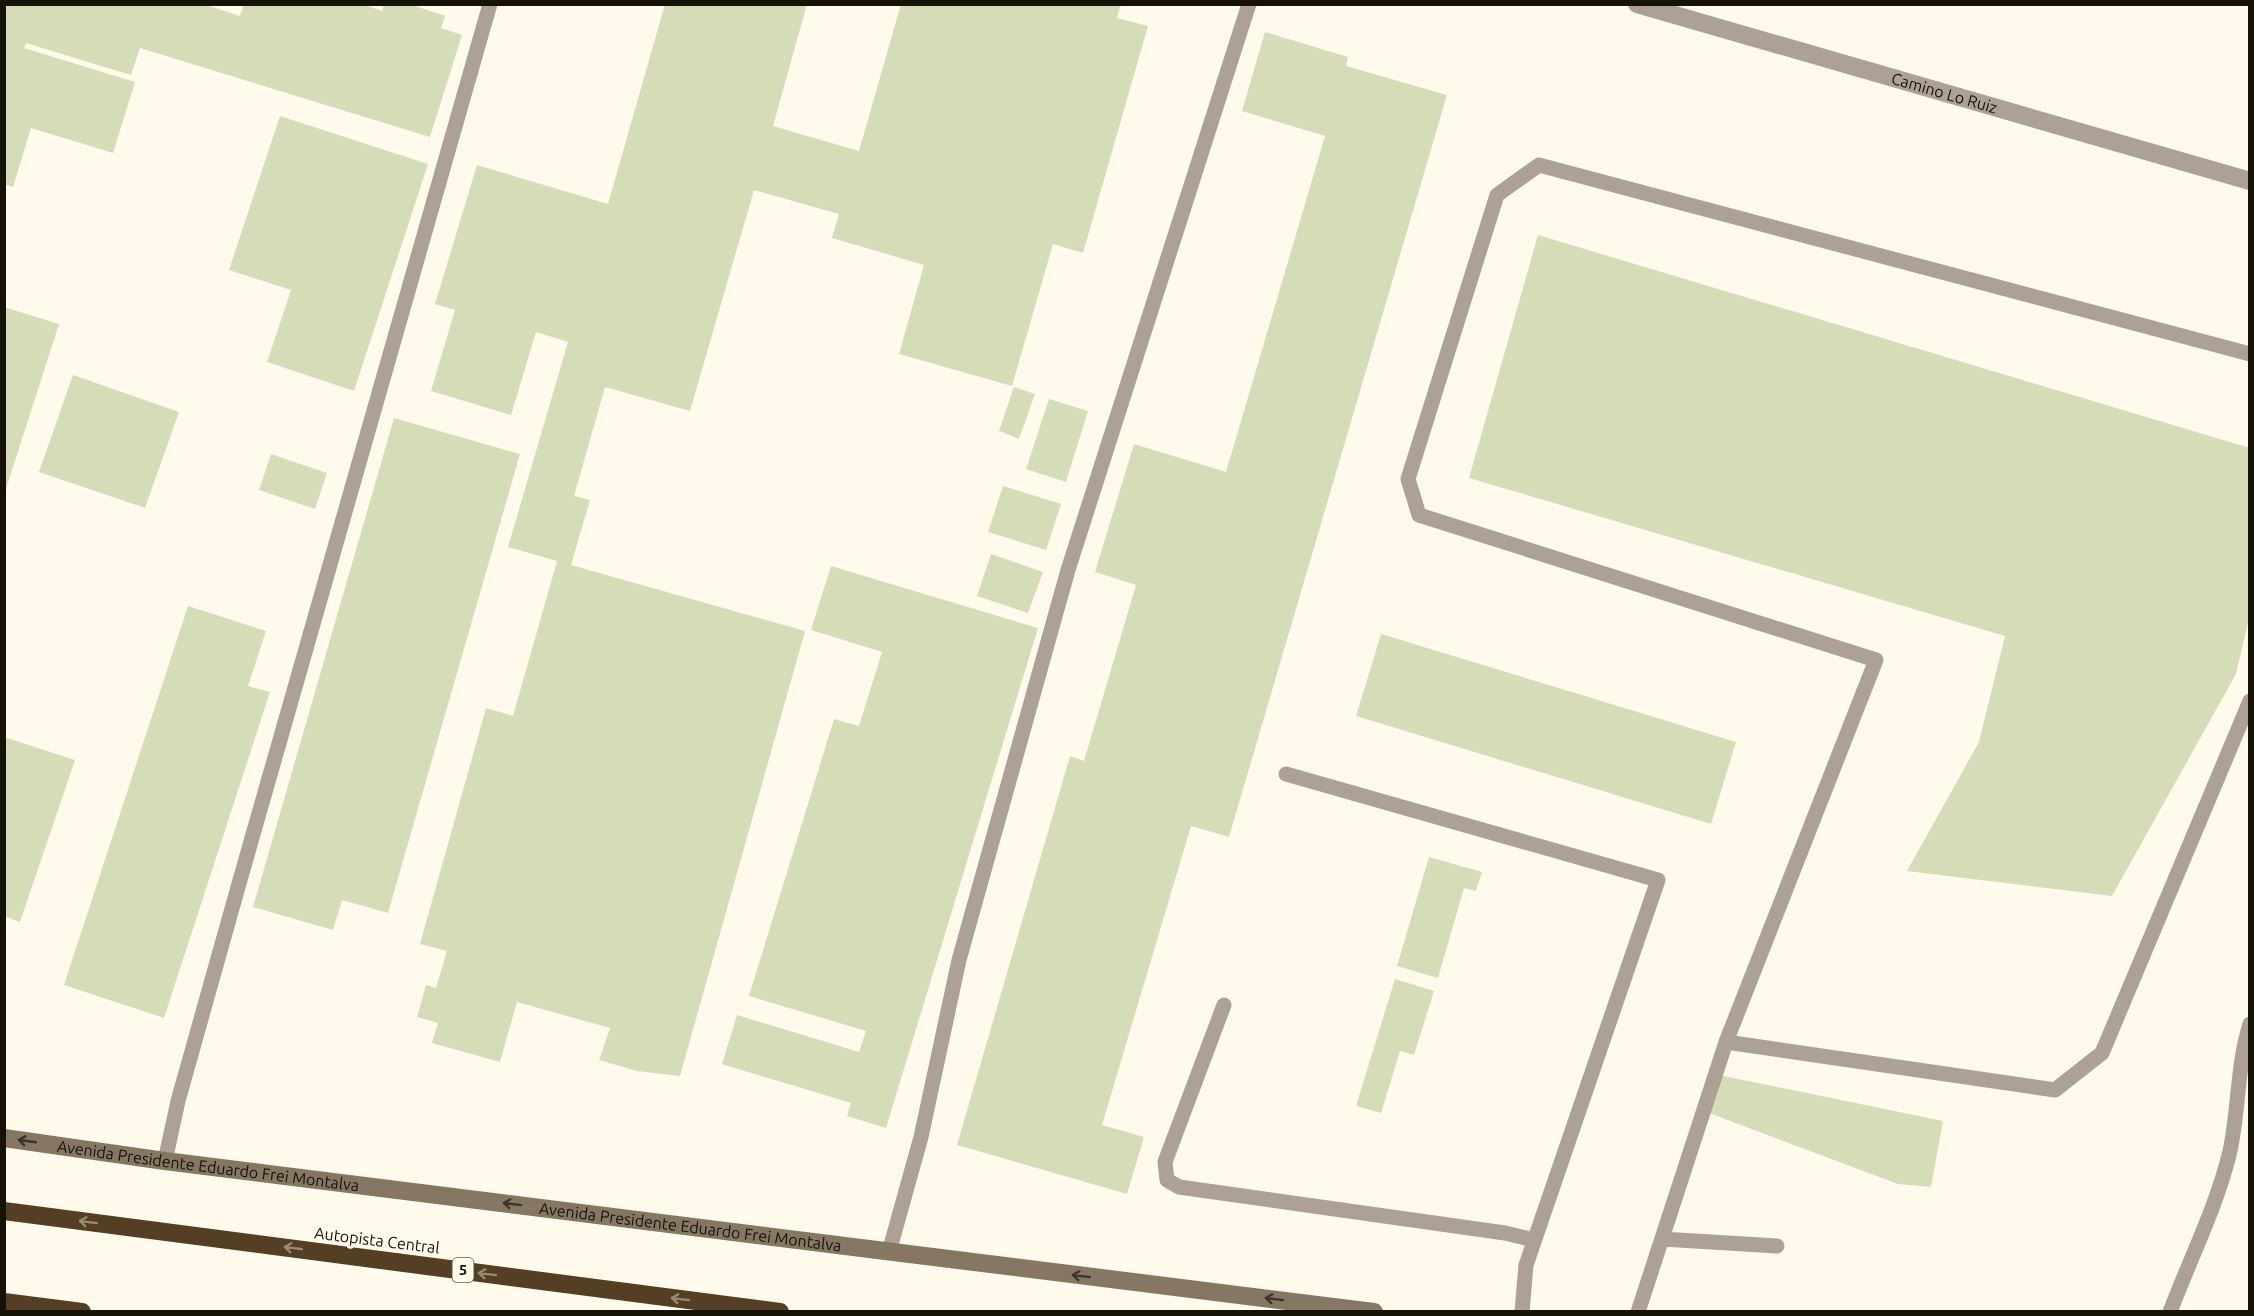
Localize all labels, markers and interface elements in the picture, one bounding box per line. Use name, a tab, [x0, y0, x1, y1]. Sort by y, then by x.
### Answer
street label: Camino Lo Ruiz	[1889, 69, 2000, 117]
one-way arrow	[18, 1136, 38, 1147]
street label: Avenida Presidente Eduardo Frei Montalva	[56, 1137, 360, 1194]
one-way arrow	[503, 1199, 523, 1210]
street label: Avenida Presidente Eduardo Frei Montalva	[538, 1199, 842, 1254]
one-way arrow	[79, 1216, 98, 1227]
street label: Autopista Central	[313, 1223, 441, 1257]
one-way arrow	[284, 1243, 304, 1254]
road number: 5	[452, 1258, 474, 1282]
one-way arrow	[477, 1268, 497, 1279]
one-way arrow	[1071, 1270, 1091, 1281]
one-way arrow	[671, 1293, 690, 1304]
one-way arrow	[1265, 1294, 1285, 1305]

